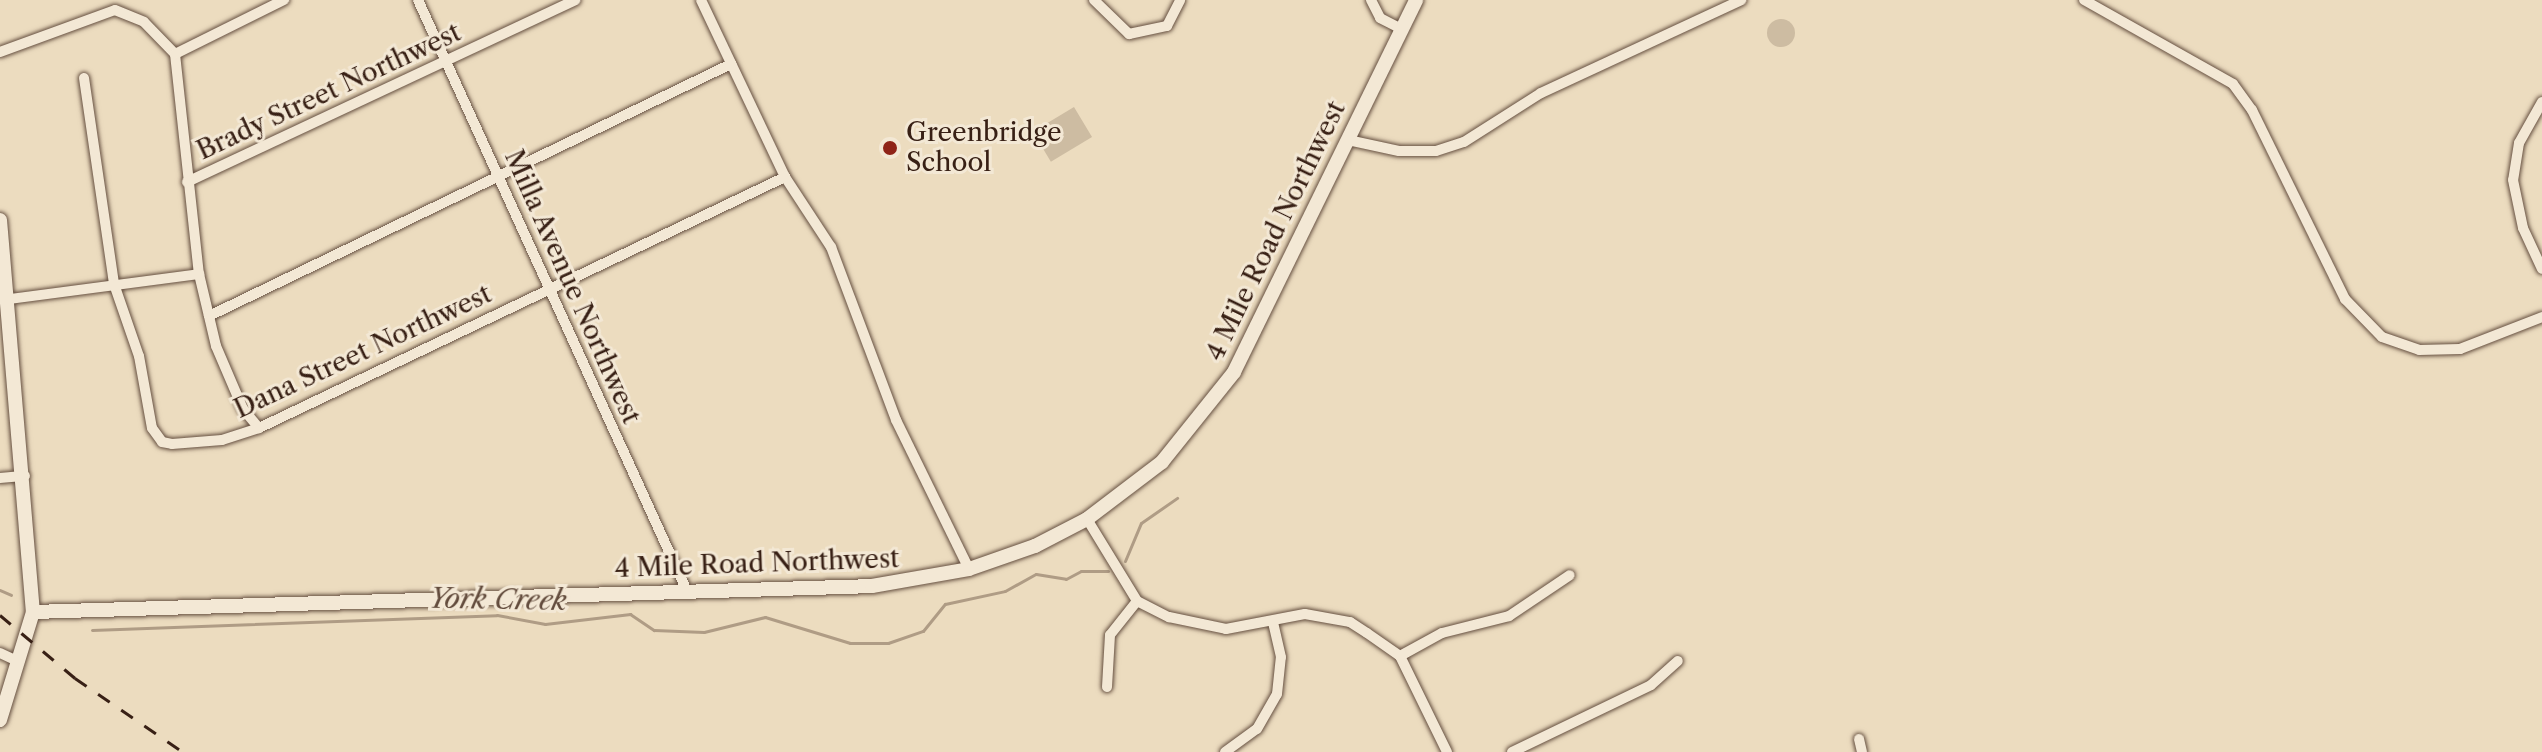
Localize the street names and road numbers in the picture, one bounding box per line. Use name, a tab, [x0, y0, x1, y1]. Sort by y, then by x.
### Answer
street label: Brady Street Northwest	[192, 17, 466, 167]
street label: 4 Mile Road Northwest	[1200, 96, 1352, 366]
street label: Milla Avenue Northwest	[497, 145, 647, 429]
street label: Dana Street Northwest	[229, 279, 497, 425]
street label: 4 Mile Road Northwest	[614, 543, 900, 585]

